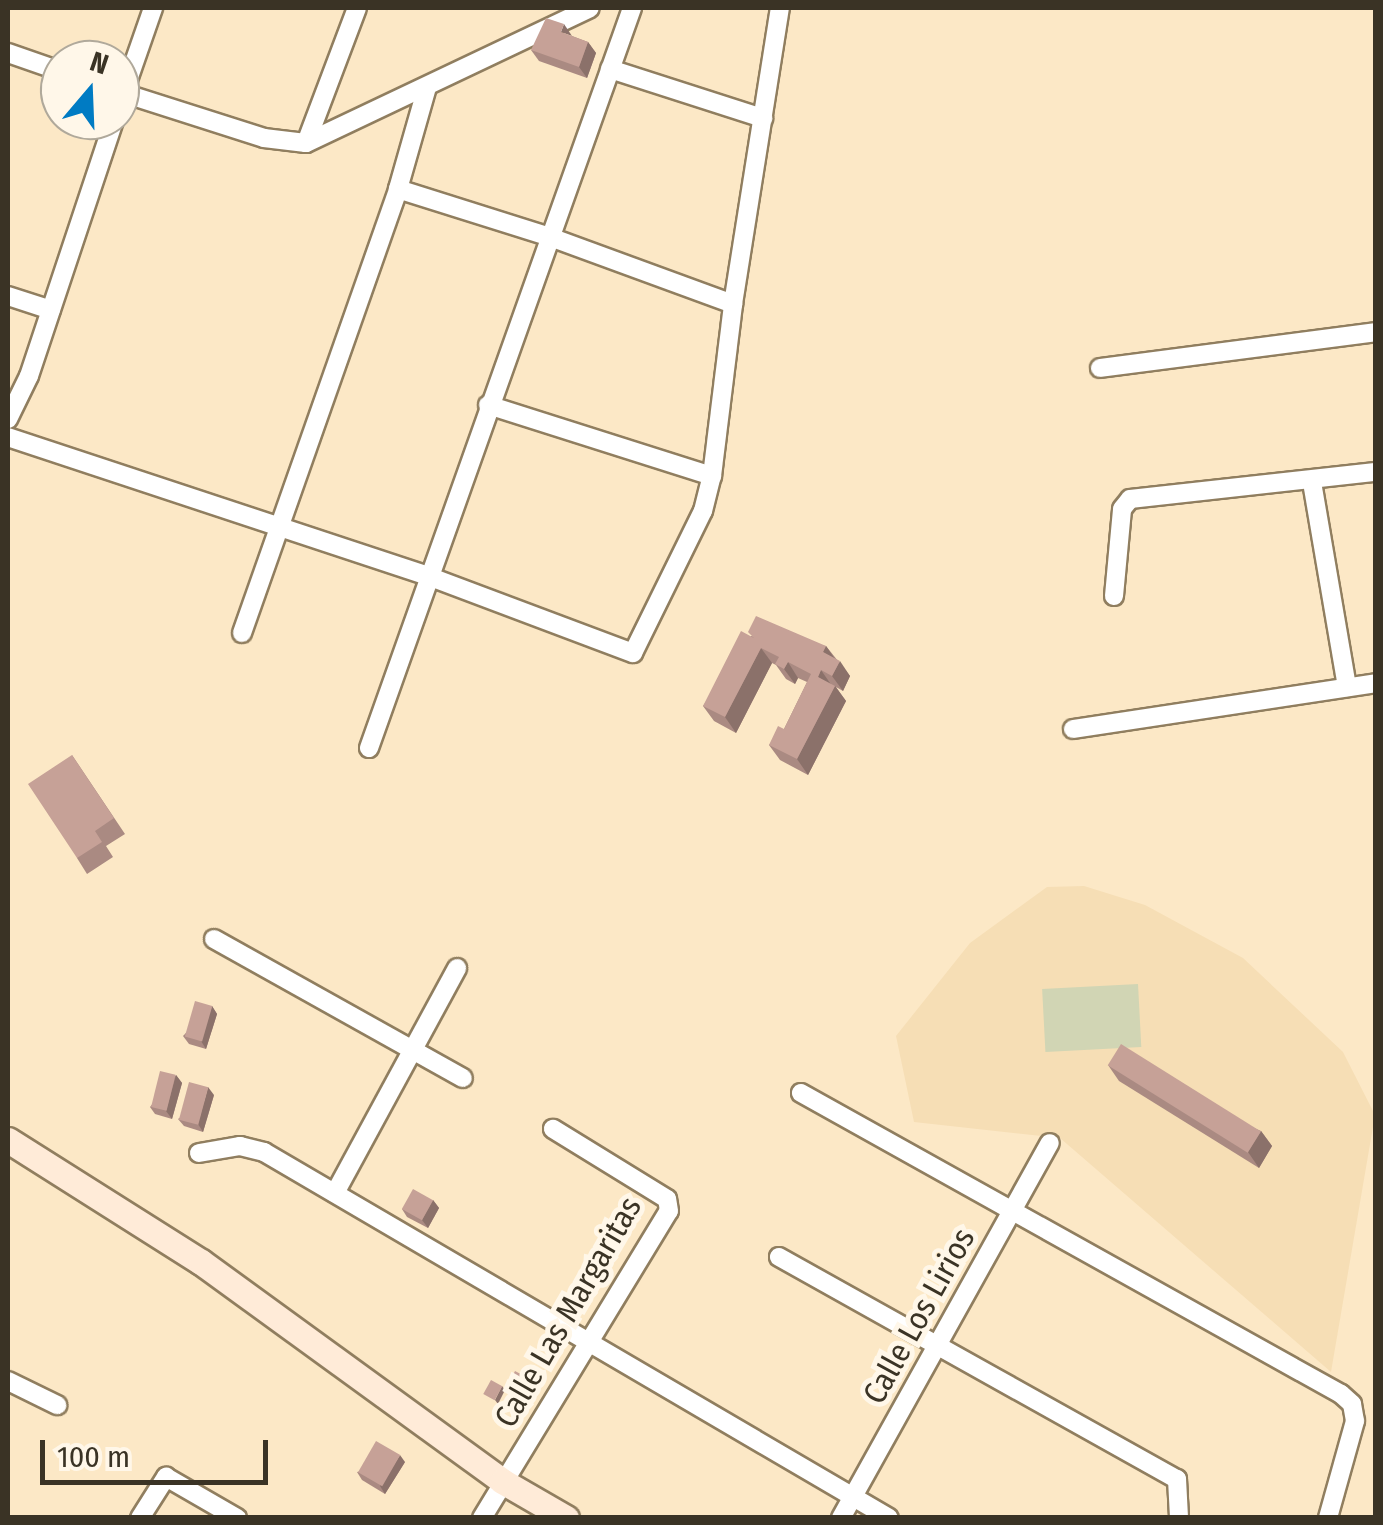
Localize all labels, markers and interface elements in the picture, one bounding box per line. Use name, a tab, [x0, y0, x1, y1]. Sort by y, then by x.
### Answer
north arrow	[40, 40, 140, 140]
text: N	[86, 45, 113, 81]
street label: Calle Las Margaritas	[486, 1190, 650, 1434]
street label: Calle Los Lirios	[855, 1221, 983, 1411]
scale bar	[45, 1420, 272, 1482]
text: 100 m	[57, 1439, 130, 1475]

